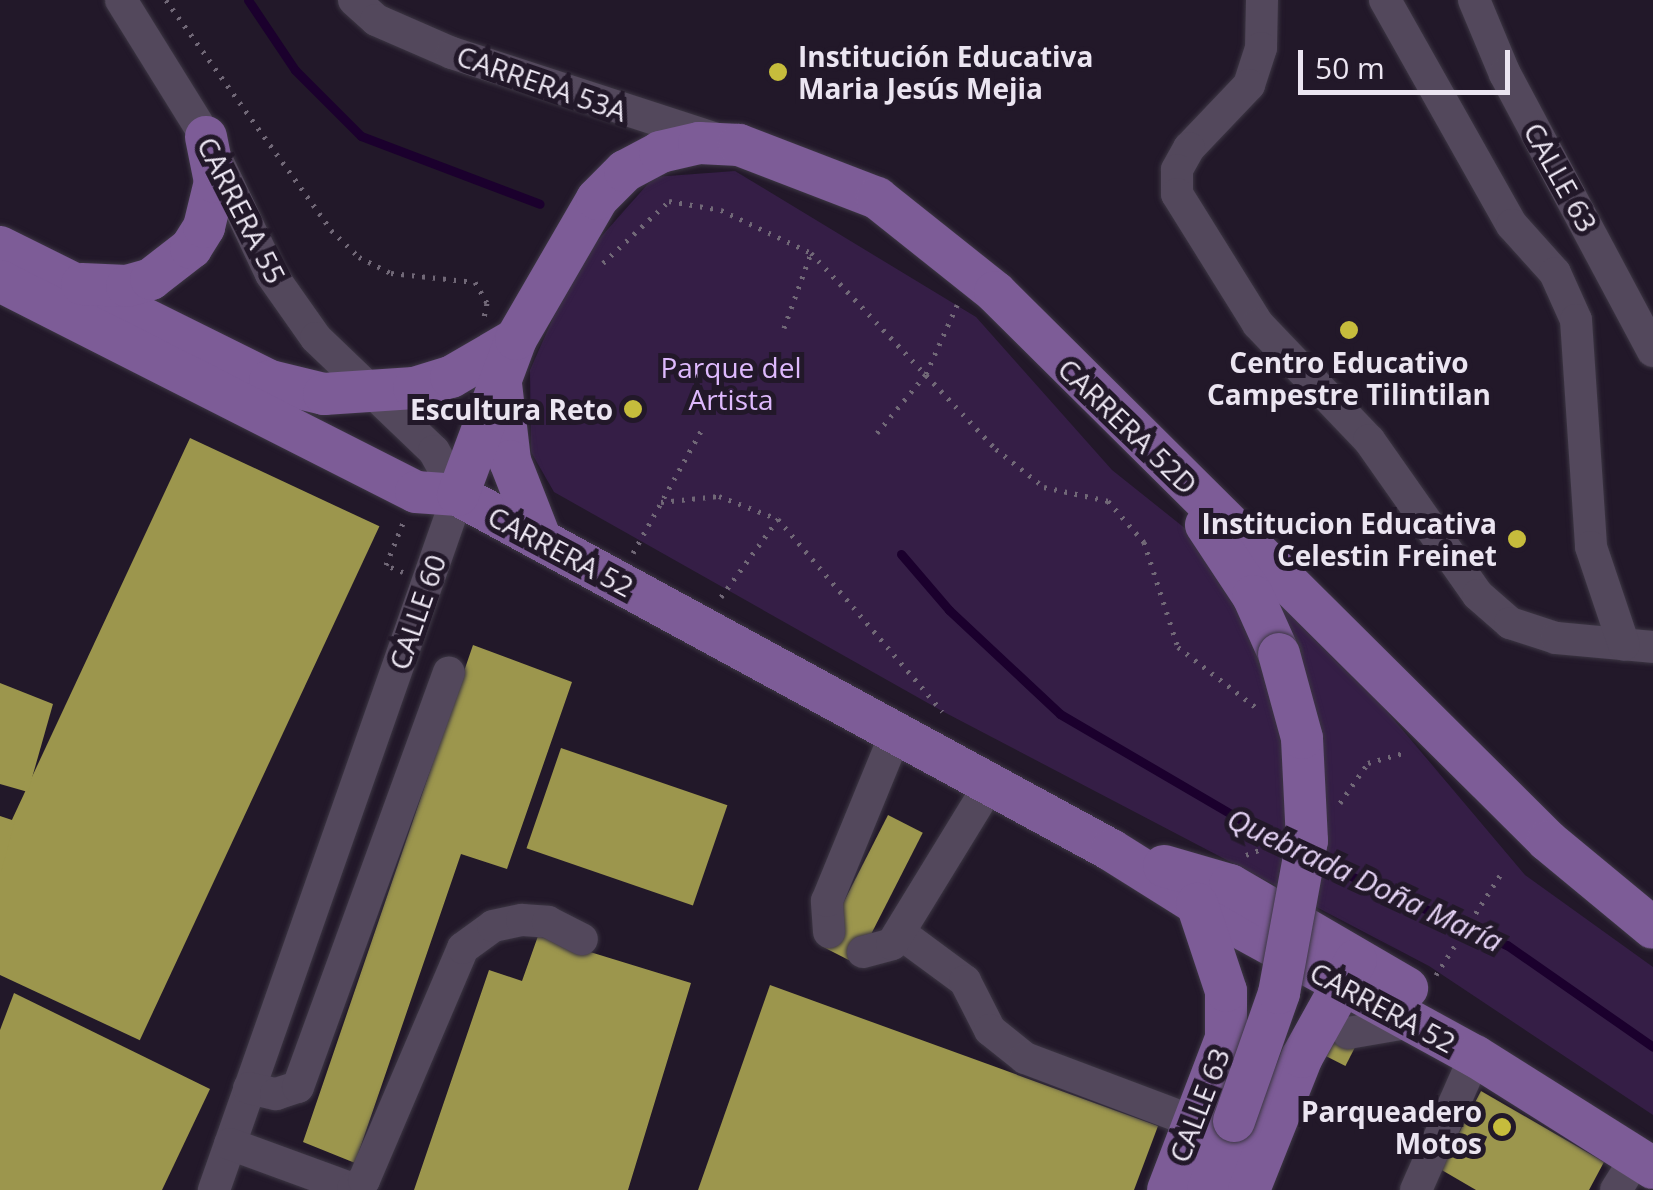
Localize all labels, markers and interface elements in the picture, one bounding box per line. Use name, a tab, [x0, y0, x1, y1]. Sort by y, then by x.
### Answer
scale bar	[1303, 30, 1516, 92]
street label: CARRERA 53A	[453, 38, 631, 128]
place label: Institución Educativa Maria Jesús Mejia	[798, 39, 1093, 105]
text: 50 m	[1315, 47, 1385, 88]
marker: Institución Educativa Maria Jesús Mejia	[767, 61, 789, 83]
street label: CALLE 63	[1517, 117, 1605, 237]
street label: CARRERA 55	[191, 131, 293, 289]
marker: Centro Educativo Campestre Tilintilan	[1338, 319, 1360, 341]
place label: Centro Educativo Campestre Tilintilan	[1207, 345, 1491, 411]
park label: Parque del Artista	[660, 350, 802, 416]
street label: CARRERA 52D	[1052, 351, 1204, 501]
place label: Escultura Reto	[410, 392, 613, 426]
marker: Escultura Reto	[622, 398, 644, 420]
street label: CARRERA 52	[483, 499, 639, 603]
place label: Institucion Educativa Celestin Freinet	[1202, 506, 1497, 572]
marker: Institucion Educativa Celestin Freinet	[1506, 528, 1528, 550]
street label: CALLE 60	[382, 550, 452, 674]
water label: Quebrada Doña María	[1222, 800, 1508, 960]
street label: CARRERA 52	[1305, 955, 1461, 1059]
street label: CALLE 63	[1162, 1043, 1236, 1167]
place label: Parqueadero Motos	[1301, 1094, 1482, 1160]
marker: Parqueadero Motos	[1491, 1116, 1513, 1138]

